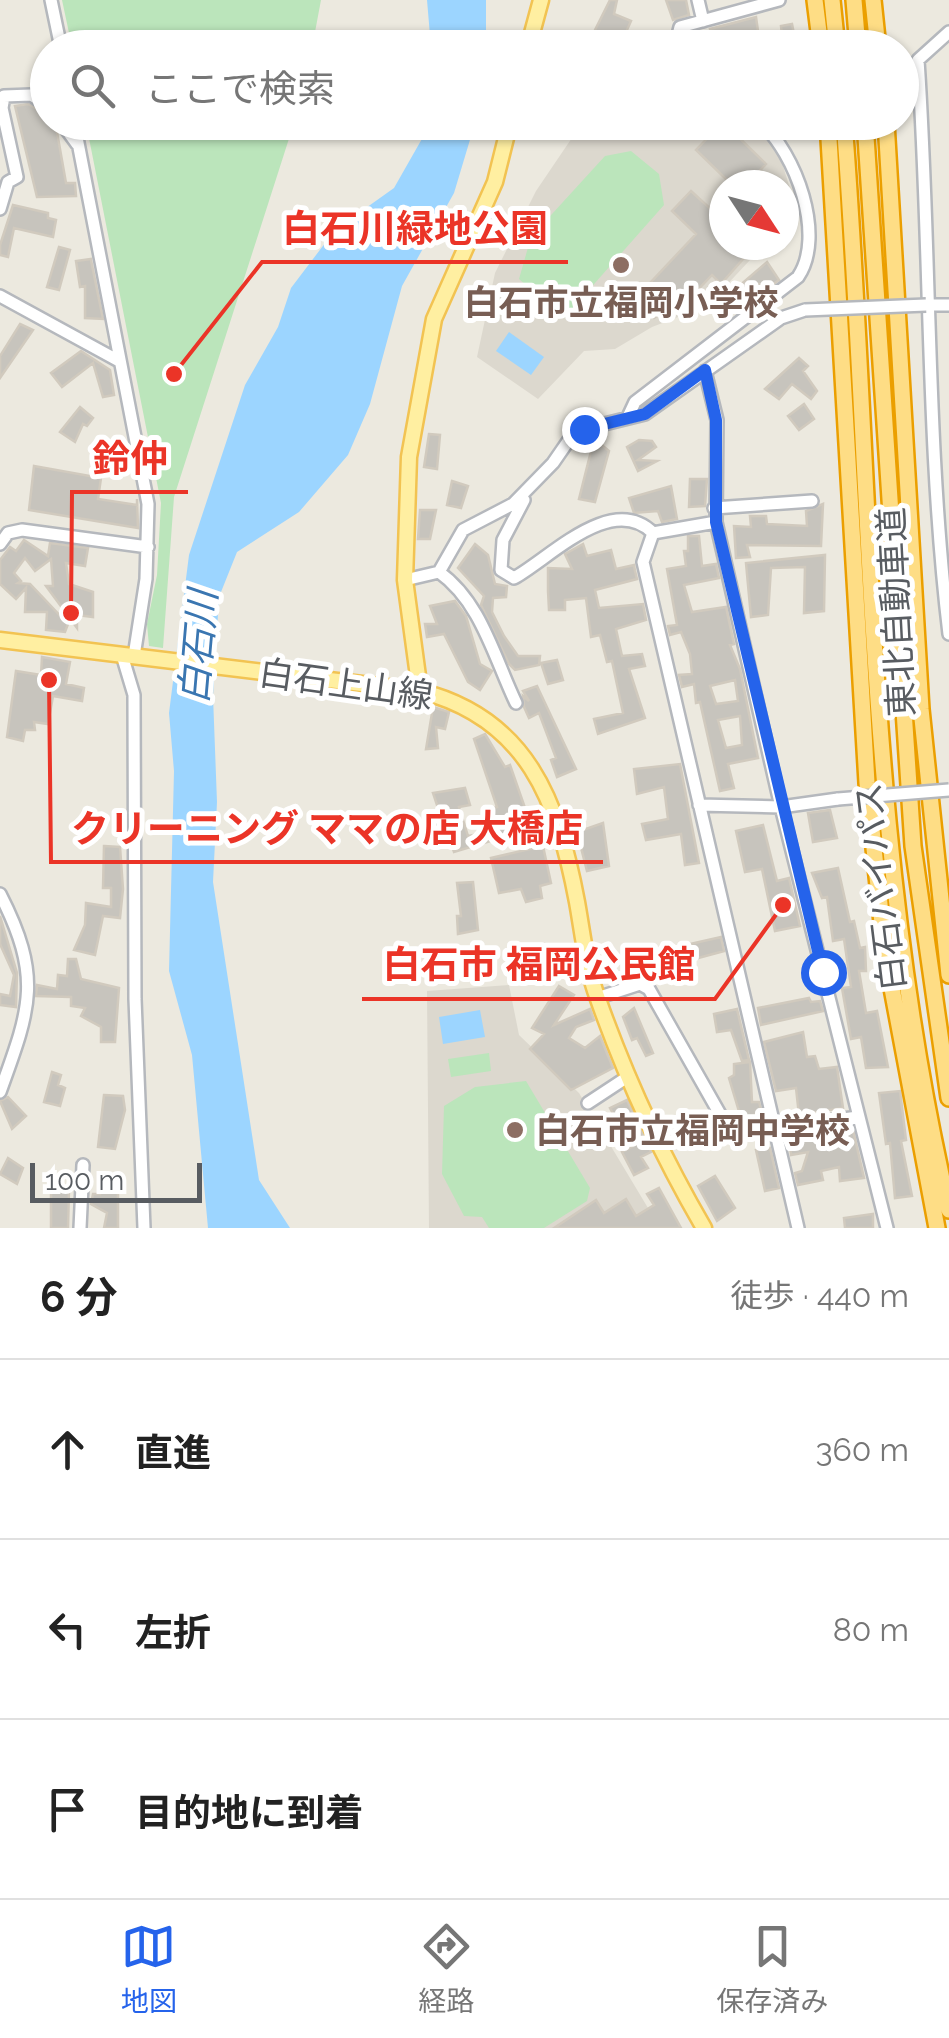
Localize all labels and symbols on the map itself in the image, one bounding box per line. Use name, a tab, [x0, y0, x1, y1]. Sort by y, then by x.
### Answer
north arrow	[709, 170, 799, 260]
callout: 白石川緑地公園	[262, 194, 568, 262]
text: 白石川緑地公園	[282, 206, 548, 251]
marker: 白石市立福岡小学校	[610, 254, 632, 276]
place label: 白石市立福岡小学校	[463, 282, 779, 323]
route end	[562, 407, 608, 453]
callout: 鈴仲	[72, 424, 188, 492]
text: 鈴仲	[92, 436, 168, 481]
street label: 東北自動車道	[870, 506, 922, 718]
water label: 白石川	[171, 584, 226, 706]
street label: 白石上山線	[256, 652, 436, 716]
street label: 白石バイパス	[847, 781, 913, 993]
callout: クリーニング ママの店 大橋店	[51, 794, 603, 862]
text: クリーニング ママの店 大橋店	[71, 806, 583, 851]
callout: 白石市 福岡公民館	[362, 931, 715, 999]
text: 白石市 福岡公民館	[382, 942, 696, 987]
route start	[801, 950, 847, 996]
place label: 白石市立福岡中学校	[535, 1110, 850, 1151]
marker: 白石市立福岡中学校	[504, 1119, 526, 1141]
scale bar	[30, 1158, 202, 1202]

